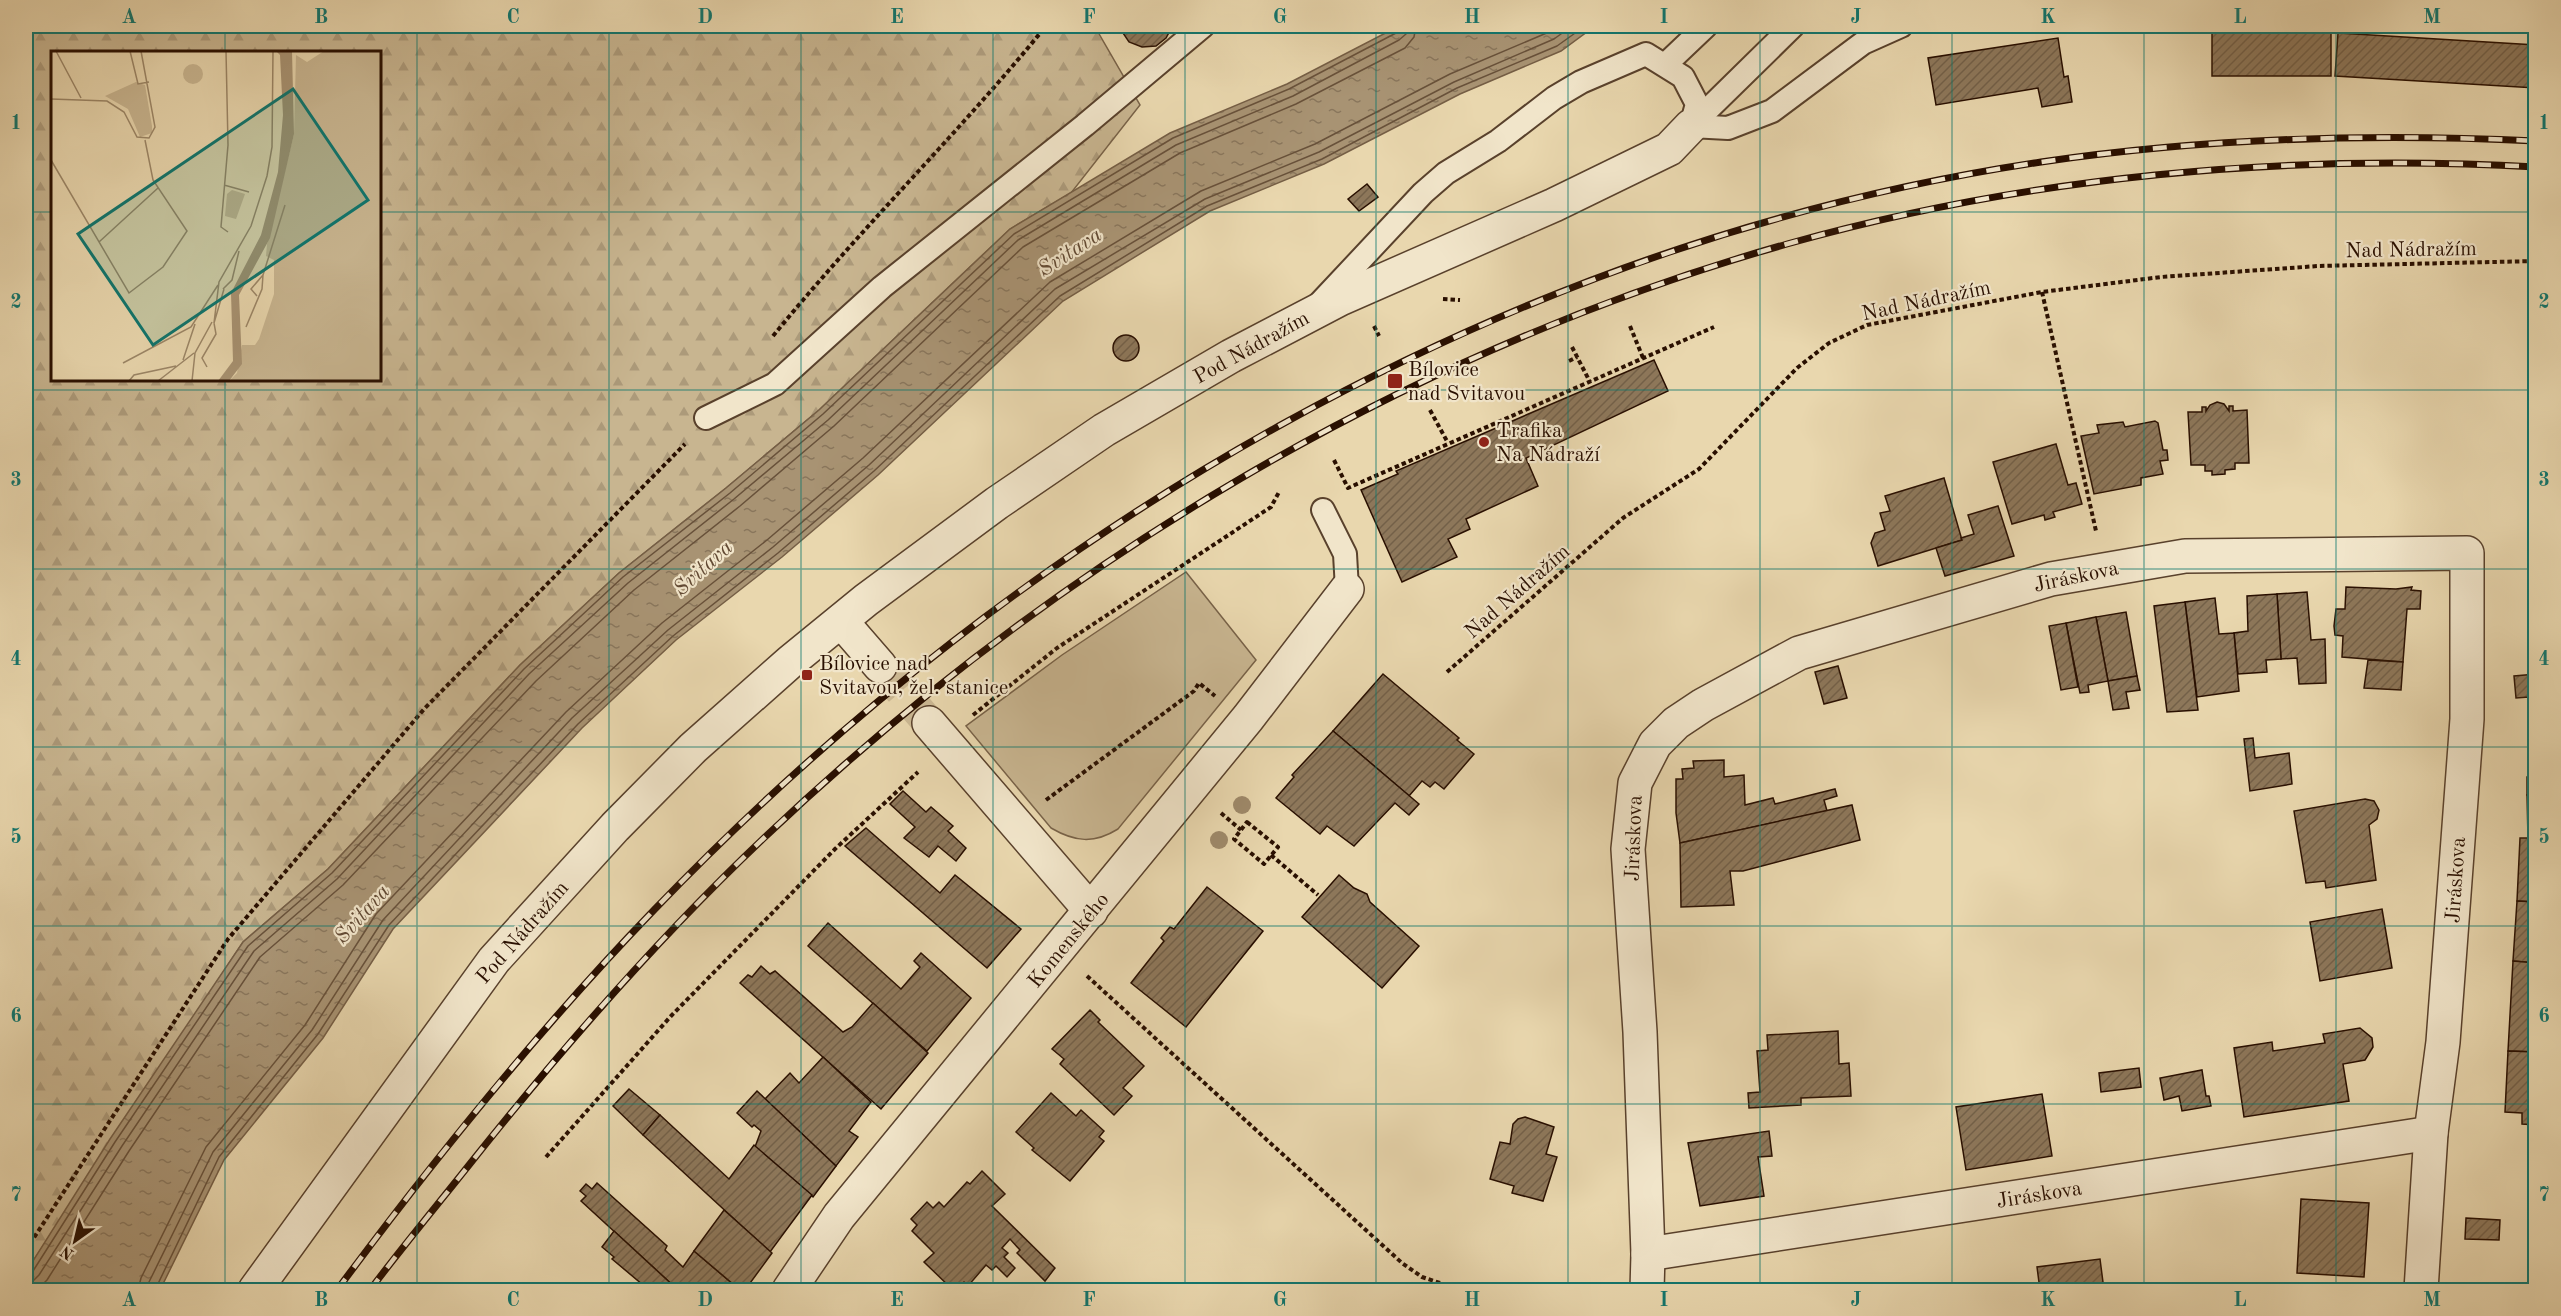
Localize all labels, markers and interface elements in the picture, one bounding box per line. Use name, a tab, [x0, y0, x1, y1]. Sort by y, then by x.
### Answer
text: A	[121, 8, 137, 28]
text: B	[314, 8, 328, 28]
text: C	[506, 8, 520, 28]
text: D	[697, 8, 713, 28]
text: E	[890, 8, 904, 28]
text: F	[1082, 8, 1096, 28]
text: G	[1273, 8, 1287, 28]
text: H	[1464, 8, 1480, 28]
text: I	[1660, 8, 1668, 28]
text: J	[1851, 8, 1862, 28]
text: K	[2040, 8, 2056, 28]
text: L	[2233, 8, 2247, 28]
text: M	[2423, 8, 2441, 28]
inset map	[51, 51, 381, 381]
text: 1	[10, 114, 22, 134]
text: 1	[2538, 114, 2550, 134]
water label: Svitava	[1034, 224, 1106, 281]
street label: Nad Nádražím	[2345, 239, 2477, 262]
street label: Nad Nádražím	[1860, 278, 1993, 325]
text: 2	[10, 293, 22, 313]
text: 2	[2538, 293, 2550, 313]
street label: Pod Nádražím	[1190, 308, 1313, 389]
place label: Bílovice nad Svitavou	[1408, 360, 1525, 405]
marker: Bílovice nad Svitavou	[1386, 372, 1404, 390]
place label: Trafika Na Nádraží	[1496, 421, 1600, 466]
marker: Trafika Na Nádraží	[1477, 435, 1491, 449]
text: 3	[10, 471, 22, 491]
text: 3	[2538, 471, 2550, 491]
water label: Svitava	[669, 536, 738, 601]
street label: Nad Nádražím	[1461, 541, 1574, 643]
street label: Jiráskova	[2032, 558, 2121, 597]
text: 4	[10, 650, 22, 670]
text: 4	[2538, 650, 2550, 670]
place label: Bílovice nad Svitavou, žel. stanice	[819, 654, 1008, 699]
marker: Bílovice nad Svitavou, žel. stanice	[800, 668, 814, 682]
street label: Jiráskova	[1622, 795, 1647, 882]
text: 5	[10, 827, 22, 848]
text: 5	[2538, 827, 2550, 848]
street label: Jiráskova	[2443, 836, 2470, 924]
street label: Pod Nádražím	[473, 878, 573, 988]
water label: Svitava	[330, 880, 395, 948]
street label: Komenského	[1025, 889, 1114, 992]
text: 6	[10, 1007, 22, 1027]
text: 6	[2538, 1007, 2550, 1027]
street label: Jiráskova	[1995, 1178, 2084, 1213]
text: 7	[10, 1186, 22, 1206]
text: 7	[2538, 1186, 2550, 1206]
north arrow	[45, 1211, 105, 1271]
text: N	[58, 1241, 77, 1262]
text: A	[121, 1291, 137, 1311]
text: B	[314, 1291, 328, 1311]
text: C	[506, 1291, 520, 1311]
text: D	[697, 1291, 713, 1311]
text: E	[890, 1291, 904, 1311]
text: F	[1082, 1291, 1096, 1311]
text: G	[1273, 1291, 1287, 1311]
text: H	[1464, 1291, 1480, 1311]
text: I	[1660, 1291, 1668, 1311]
text: J	[1851, 1291, 1862, 1311]
text: K	[2040, 1291, 2056, 1311]
text: L	[2233, 1291, 2247, 1311]
text: M	[2423, 1291, 2441, 1311]

